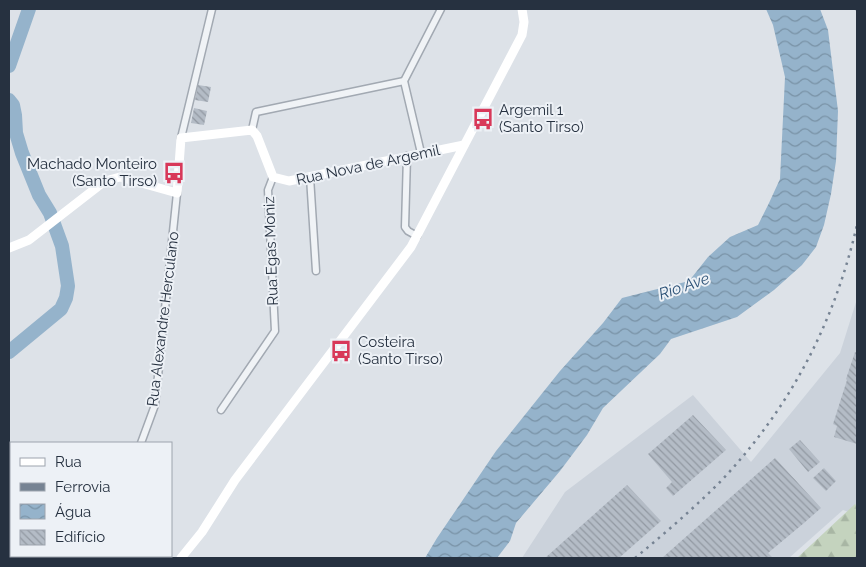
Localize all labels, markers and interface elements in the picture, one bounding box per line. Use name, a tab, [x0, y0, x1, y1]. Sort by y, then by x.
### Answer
place label: Argemil 1 (Santo Tirso)	[499, 101, 584, 136]
bus stop icon: Argemil 1 (Santo Tirso)	[470, 106, 496, 132]
street label: Rua Nova de Argemil	[295, 141, 442, 189]
place label: Machado Monteiro (Santo Tirso)	[27, 155, 157, 190]
bus stop icon: Machado Monteiro (Santo Tirso)	[161, 160, 187, 186]
street label: Rua Egas Moniz	[260, 196, 282, 306]
street label: Rua Alexandre Herculano	[143, 230, 183, 407]
water label: Rio Ave	[656, 268, 712, 303]
place label: Costeira (Santo Tirso)	[358, 333, 443, 368]
bus stop icon: Costeira (Santo Tirso)	[328, 338, 354, 364]
legend	[10, 442, 172, 557]
text: Rua	[55, 453, 82, 471]
text: Ferrovia	[55, 478, 111, 496]
text: Água	[55, 503, 91, 521]
text: Edifício	[55, 528, 105, 546]

